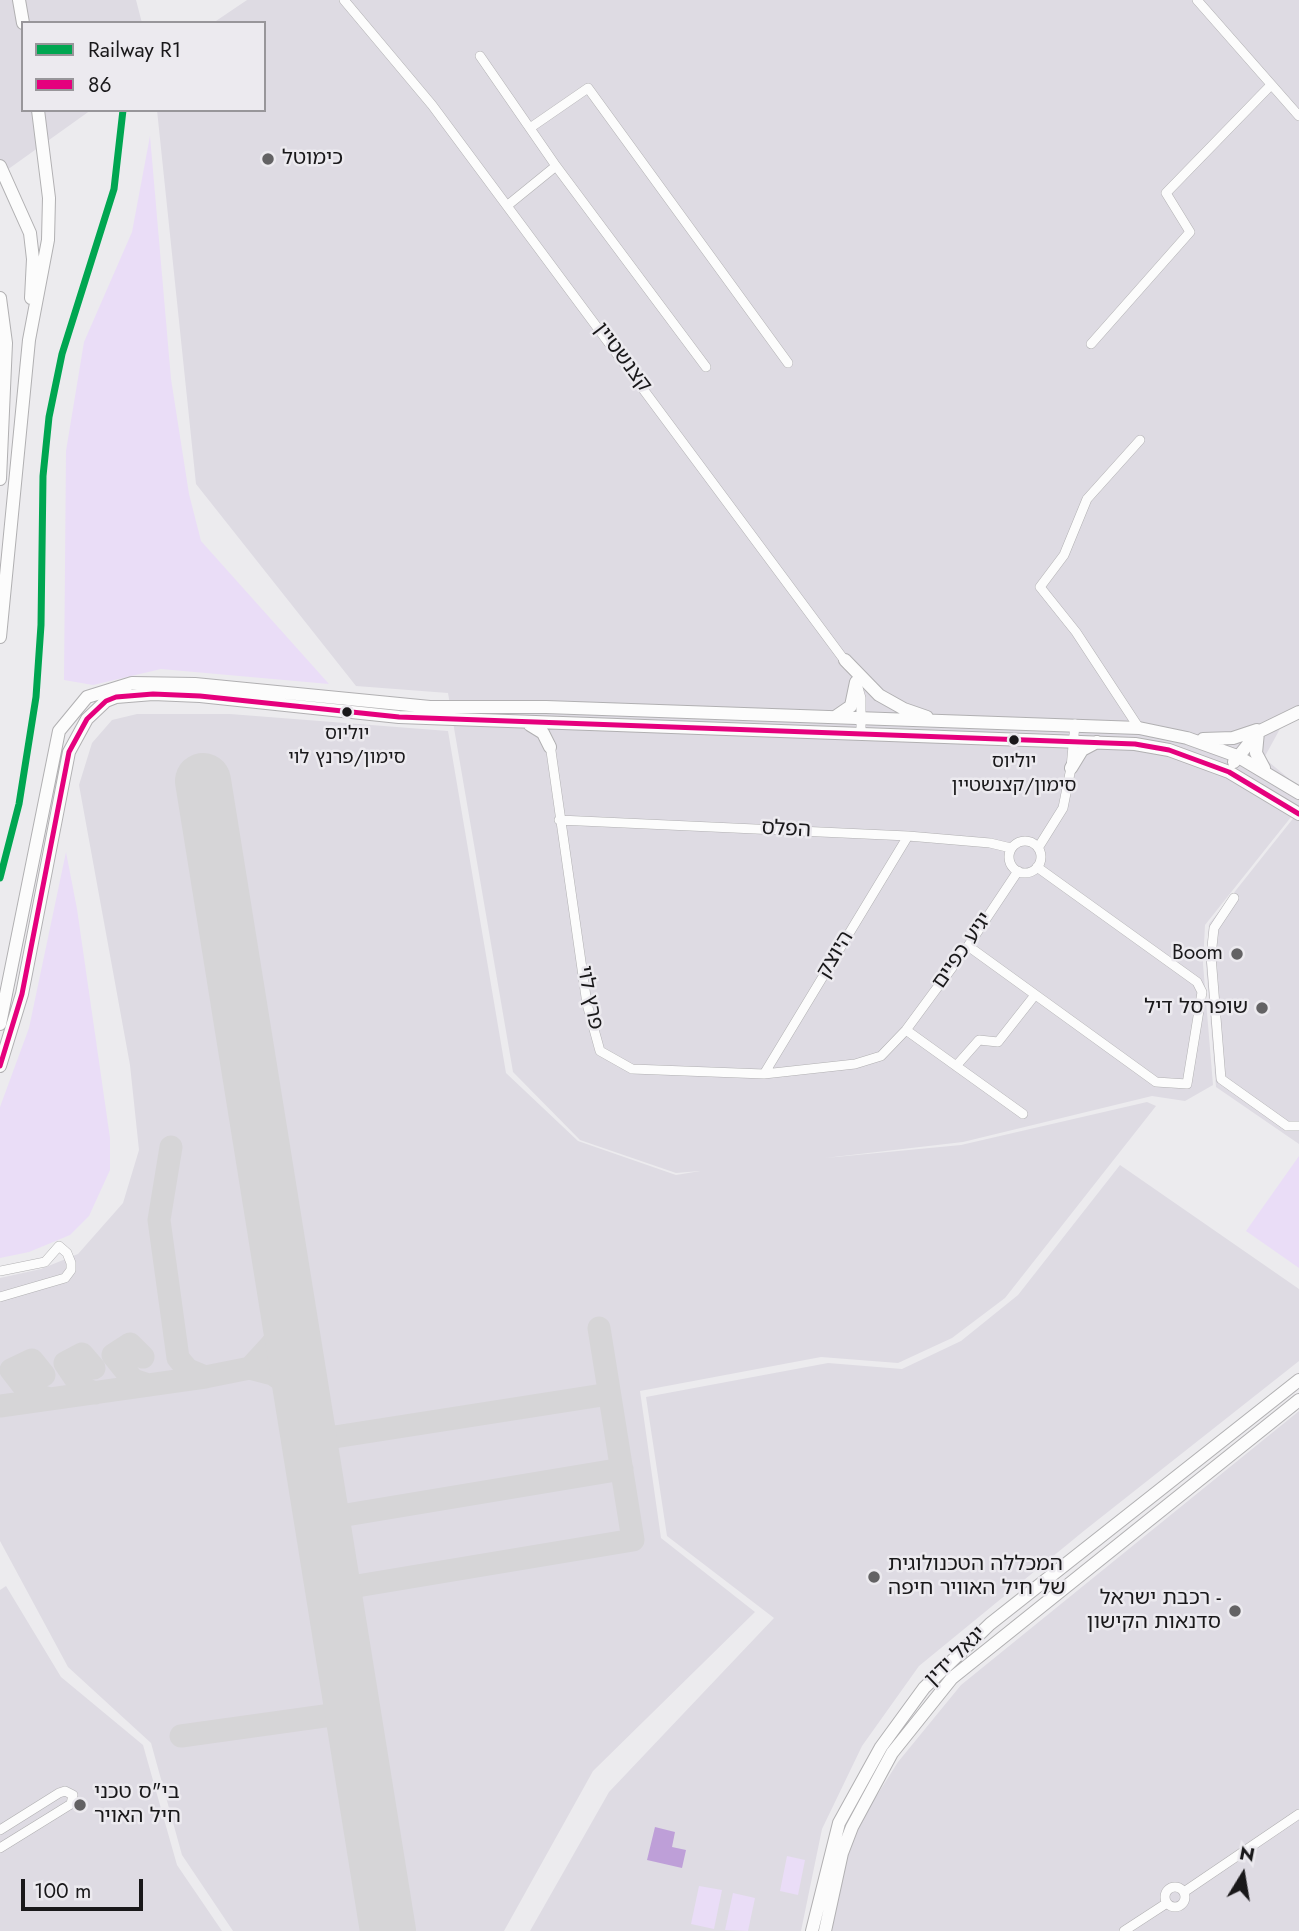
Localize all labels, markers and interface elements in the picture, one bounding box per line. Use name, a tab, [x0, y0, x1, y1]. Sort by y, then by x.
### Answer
legend	[21, 21, 266, 112]
text: Railway R1	[88, 35, 181, 65]
text: 86	[88, 70, 112, 100]
place label: כימוטל	[282, 146, 343, 172]
marker: כימוטל	[260, 151, 276, 167]
street label: קצנשטיין	[588, 318, 656, 398]
marker: יוליוס סימון/פרנץ לוי	[340, 705, 354, 719]
place label: יוליוס סימון/פרנץ לוי	[288, 723, 406, 767]
marker: יוליוס סימון/קצנשטיין	[1007, 733, 1021, 747]
place label: יוליוס סימון/קצנשטיין	[952, 751, 1076, 795]
street label: הפלס	[761, 816, 811, 844]
street label: יגיע כפיים	[928, 908, 998, 994]
street label: היוצק	[812, 927, 860, 983]
place label: Boom	[1172, 941, 1223, 967]
marker: Boom	[1229, 946, 1245, 962]
street label: פרץ לוי	[570, 964, 608, 1032]
place label: שופרסל דיל	[1144, 995, 1248, 1021]
marker: שופרסל דיל	[1254, 1000, 1270, 1016]
place label: המכללה הטכנולוגית של חיל האוויר חיפה	[888, 1552, 1065, 1602]
marker: המכללה הטכנולוגית של חיל האוויר חיפה	[866, 1569, 882, 1585]
place label: רכבת ישראל - סדנאות הקישון	[1087, 1586, 1221, 1636]
marker: רכבת ישראל - סדנאות הקישון	[1227, 1603, 1243, 1619]
street label: יגאל ידין	[920, 1622, 992, 1692]
place label: בי"ס טכני חיל האויר	[94, 1780, 181, 1830]
marker: בי"ס טכני חיל האויר	[72, 1797, 88, 1813]
text: N	[1237, 1839, 1257, 1869]
north arrow	[1208, 1840, 1278, 1910]
scale bar	[24, 1864, 147, 1908]
text: 100 m	[34, 1876, 91, 1906]

